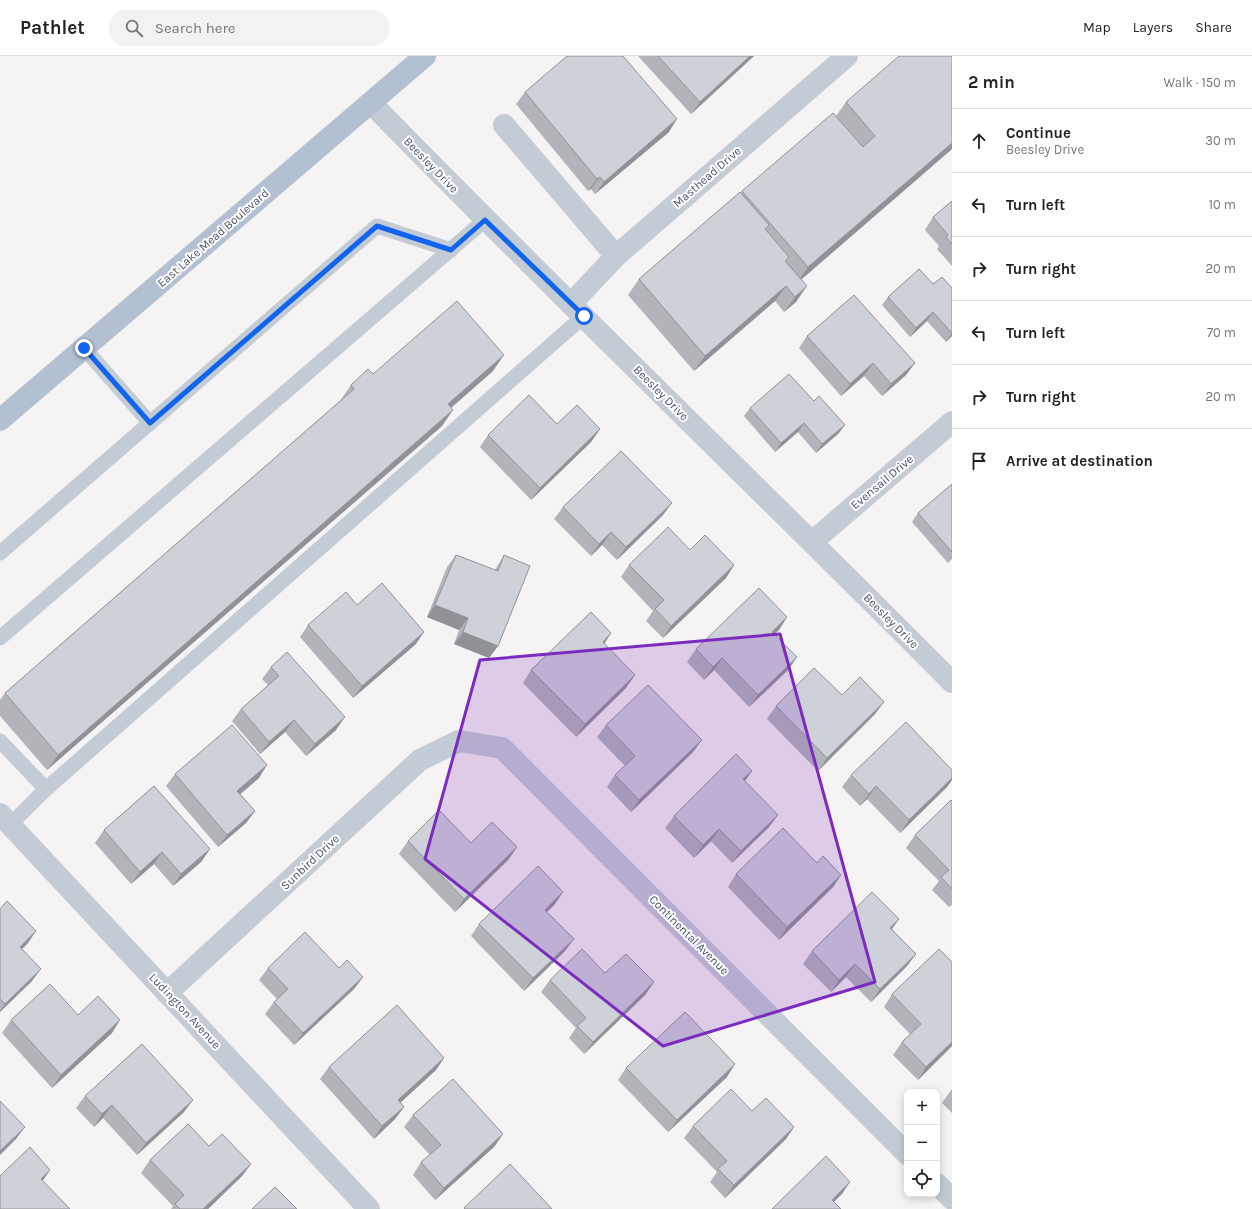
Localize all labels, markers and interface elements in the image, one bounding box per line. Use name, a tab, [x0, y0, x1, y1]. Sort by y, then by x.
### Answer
search box	[109, 10, 389, 46]
text: Pathlet	[20, 17, 85, 39]
icon: search	[123, 17, 145, 39]
text: Search here	[155, 19, 236, 37]
text: Map	[1083, 19, 1111, 36]
text: Layers	[1133, 19, 1173, 36]
text: Share	[1195, 19, 1232, 36]
text: 2 min	[968, 72, 1015, 92]
text: Walk · 150 m	[1164, 75, 1236, 90]
text: Continue	[1006, 124, 1071, 142]
icon: ahead	[968, 130, 990, 152]
text: 30 m	[1205, 133, 1236, 148]
street label: Beesley Drive	[401, 134, 461, 196]
text: Beesley Drive	[1006, 142, 1084, 157]
street label: Masthead Drive	[670, 144, 744, 210]
street label: East Lake Mead Boulevard	[155, 186, 271, 290]
icon: left	[968, 194, 990, 216]
text: Turn left	[1006, 196, 1065, 214]
text: 10 m	[1209, 197, 1236, 212]
icon: right	[968, 258, 990, 280]
text: Turn right	[1006, 260, 1076, 278]
text: 20 m	[1206, 261, 1236, 276]
route start	[575, 307, 593, 325]
icon: left	[968, 322, 990, 344]
text: Turn left	[1006, 324, 1065, 342]
text: 70 m	[1207, 325, 1236, 340]
route end	[75, 339, 93, 357]
street label: Beesley Drive	[631, 363, 691, 423]
icon: right	[968, 386, 990, 408]
text: Turn right	[1006, 388, 1076, 406]
text: 20 m	[1206, 389, 1236, 404]
icon: arrive	[968, 450, 990, 472]
street label: Evensail Drive	[848, 452, 916, 512]
text: Arrive at destination	[1006, 452, 1153, 470]
street label: Beesley Drive	[861, 591, 921, 651]
street label: Sunbird Drive	[278, 831, 342, 893]
street label: Continental Avenue	[646, 892, 732, 978]
street label: Ludington Avenue	[146, 970, 224, 1052]
map controls	[904, 1089, 940, 1197]
button: +	[904, 1089, 940, 1125]
button: −	[904, 1125, 940, 1161]
button: locate	[904, 1161, 940, 1197]

